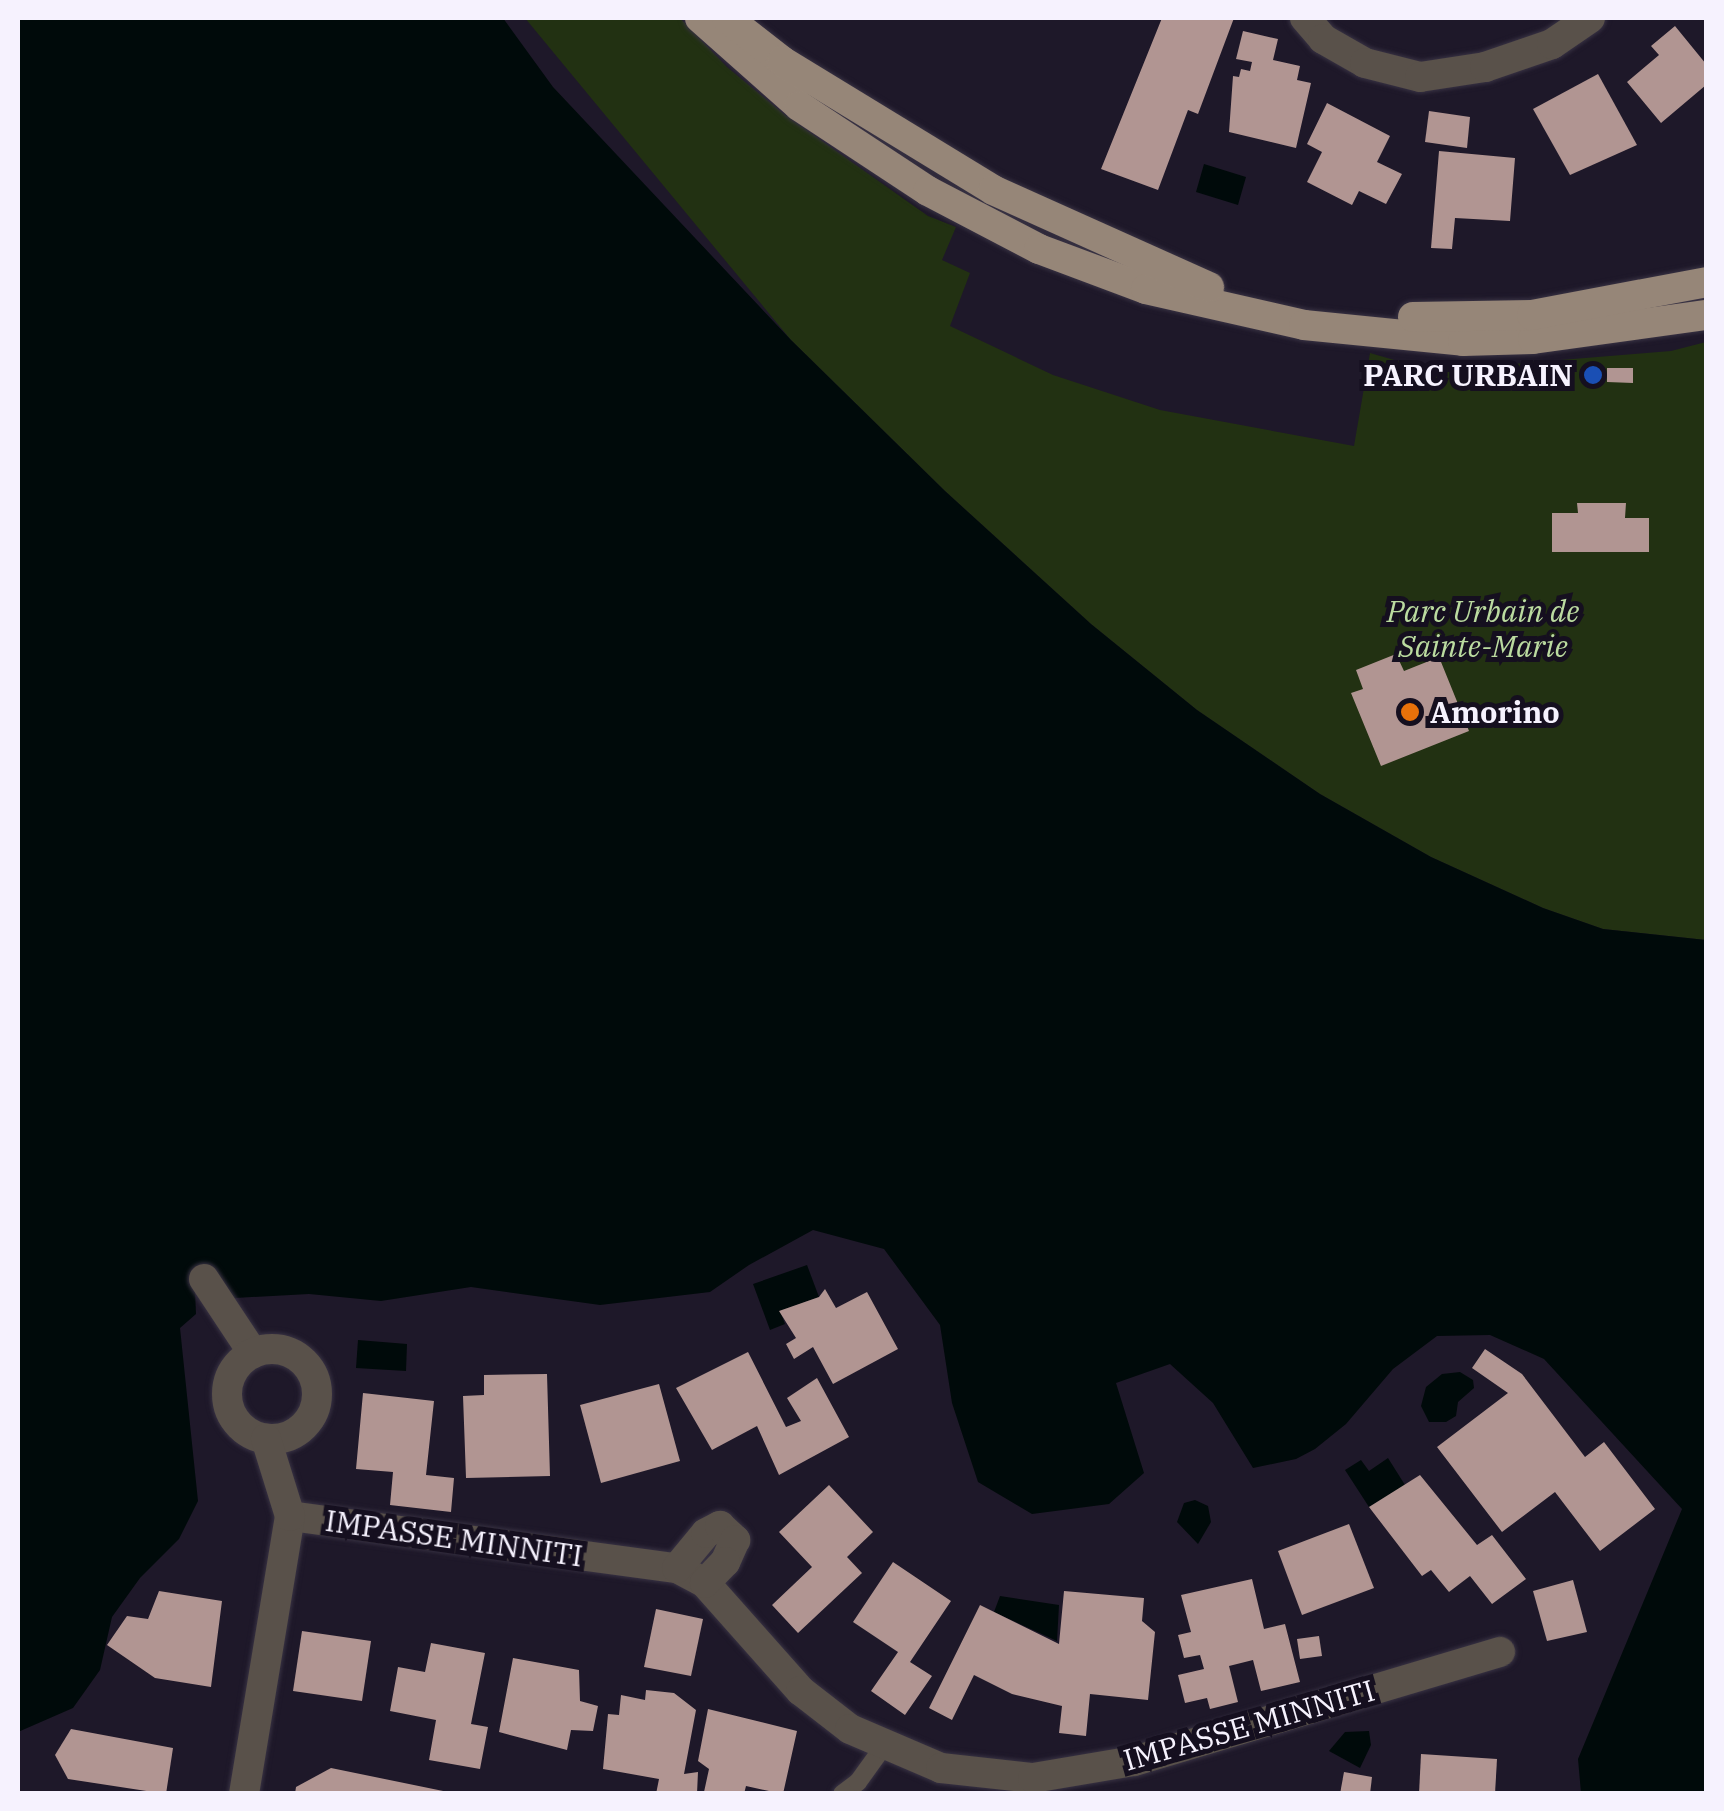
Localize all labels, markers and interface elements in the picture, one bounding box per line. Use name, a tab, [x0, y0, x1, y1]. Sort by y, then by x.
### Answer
place label: PARC URBAIN	[1363, 357, 1573, 393]
marker: PARC URBAIN	[1582, 364, 1604, 386]
park label: Parc Urbain de Sainte-Marie	[1387, 593, 1579, 664]
place label: Amorino	[1430, 694, 1560, 730]
marker: Amorino	[1399, 701, 1421, 723]
street label: IMPASSE MINNITI	[323, 1502, 585, 1574]
street label: IMPASSE MINNITI	[1119, 1672, 1379, 1778]

